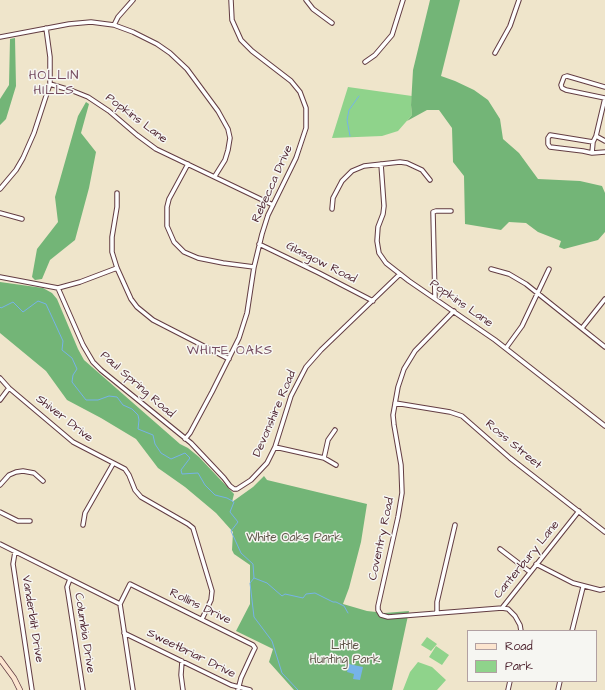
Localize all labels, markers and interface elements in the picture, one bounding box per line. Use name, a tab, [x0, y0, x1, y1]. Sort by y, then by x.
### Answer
district label: HOLLIN HILLS	[29, 68, 79, 99]
street label: Popkins Lane	[102, 91, 170, 147]
street label: Rebecca Drive	[249, 143, 297, 225]
street label: Glasgow Road	[283, 239, 359, 287]
street label: Popkins Lane	[427, 277, 495, 331]
district label: WHITE OAKS	[187, 343, 273, 359]
street label: Paul Spring Road	[97, 349, 177, 421]
street label: Devonshire Road	[250, 369, 300, 459]
street label: Shiver Drive	[33, 392, 95, 446]
street label: Ross Street	[482, 417, 544, 473]
street label: Coventry Road	[366, 496, 398, 582]
street label: Canterbury Lane	[491, 518, 563, 602]
park label: White Oaks Park	[246, 531, 342, 545]
street label: Vanderbilt Drive	[18, 574, 46, 664]
street label: Rollins Drive	[167, 586, 233, 628]
street label: Columbia Drive	[71, 592, 97, 674]
street label: Sweetbriar Drive	[144, 626, 238, 682]
legend	[467, 630, 597, 682]
text: Road	[505, 638, 533, 655]
park label: Little Hunting Park	[310, 639, 380, 667]
text: Park	[505, 658, 533, 675]

